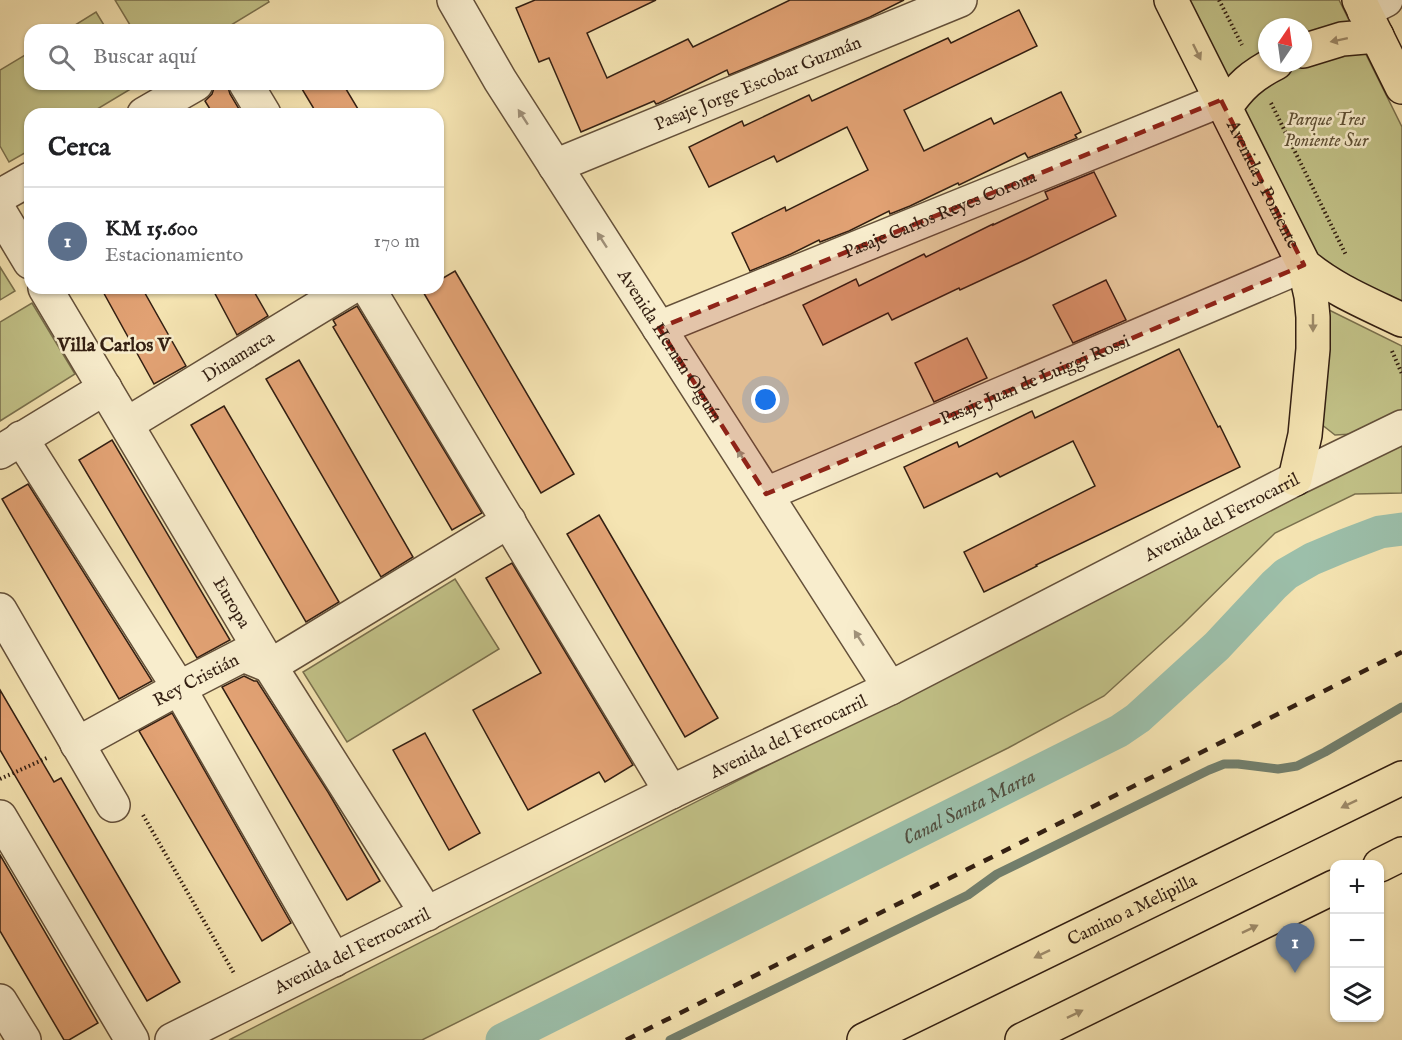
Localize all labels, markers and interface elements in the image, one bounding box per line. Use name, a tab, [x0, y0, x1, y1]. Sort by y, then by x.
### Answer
north arrow	[1258, 18, 1312, 72]
search box	[24, 24, 444, 90]
street label: Pasaje Jorge Escobar Guzmán	[651, 32, 865, 137]
one-way arrow	[1330, 36, 1349, 45]
icon: search	[45, 41, 78, 74]
text: Buscar aquí	[93, 43, 196, 71]
one-way arrow	[1192, 44, 1202, 61]
one-way arrow	[518, 109, 529, 125]
park label: Parque Tres Poniente Sur	[1284, 109, 1369, 153]
street label: Avenida 3 Poniente	[1220, 116, 1304, 253]
text: Cerca	[48, 131, 110, 164]
street label: Pasaje Carlos Reyes Corona	[841, 166, 1040, 265]
text: KM 15.600	[105, 215, 198, 243]
text: 1	[64, 229, 71, 254]
text: 170 m	[374, 229, 420, 254]
one-way arrow	[597, 232, 608, 248]
text: Estacionamiento	[105, 243, 243, 268]
street label: Avenida Hernán Olguín	[611, 265, 727, 428]
one-way arrow	[1308, 313, 1318, 332]
street label: Dinamarca	[198, 327, 279, 388]
street label: Pasaje Juan de Luiggi Rossi	[937, 330, 1134, 432]
district label: Villa Carlos V	[56, 333, 172, 358]
your location	[751, 385, 780, 414]
one-way arrow	[736, 449, 747, 465]
street label: Avenida del Ferrocarril	[1140, 469, 1304, 568]
street label: Europa	[207, 573, 255, 633]
one-way arrow	[853, 630, 864, 647]
street label: Rey Cristián	[149, 649, 243, 713]
street label: Avenida del Ferrocarril	[706, 691, 871, 785]
water label: Canal Santa Marta	[899, 764, 1040, 851]
one-way arrow	[1341, 799, 1358, 809]
map controls	[1330, 860, 1384, 1022]
button: +	[1330, 860, 1384, 914]
street label: Camino a Melipilla	[1064, 870, 1201, 952]
street label: Avenida del Ferrocarril	[270, 903, 435, 1001]
button: −	[1330, 914, 1384, 968]
one-way arrow	[1242, 924, 1259, 933]
pin: 1	[1276, 924, 1314, 973]
one-way arrow	[1033, 949, 1050, 959]
button: layers	[1330, 968, 1384, 1022]
one-way arrow	[1066, 1010, 1084, 1020]

